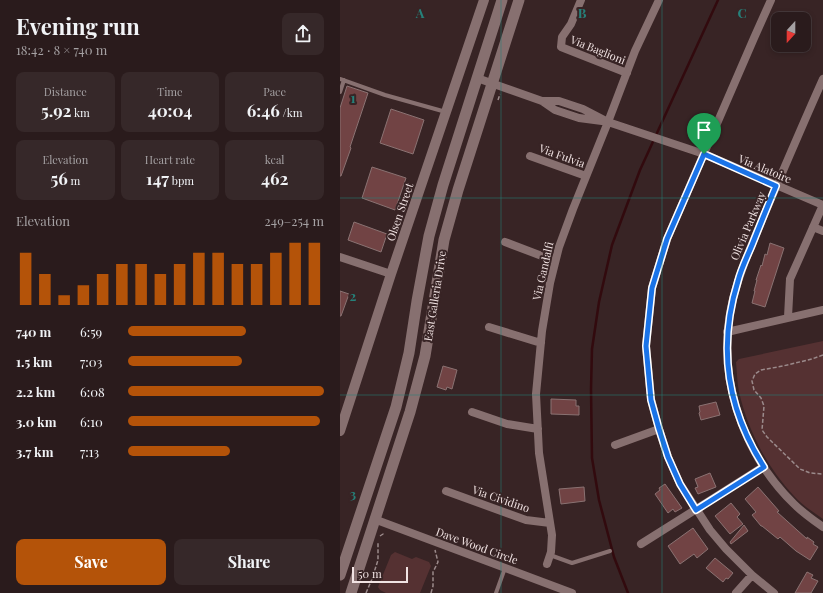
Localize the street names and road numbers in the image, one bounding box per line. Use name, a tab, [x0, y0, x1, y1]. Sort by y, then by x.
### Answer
street label: Via Baglioni	[567, 31, 628, 67]
street label: Via Fulvia	[536, 140, 588, 171]
street label: Via Alatoire	[735, 150, 795, 187]
street label: Olsen Street	[383, 181, 417, 243]
street label: Olivia Parkway	[726, 189, 769, 262]
street label: Via Gandalfi	[528, 240, 557, 303]
street label: East Galleria Drive	[420, 249, 449, 342]
street label: Via Cividino	[470, 481, 532, 515]
street label: Dave Wood Circle	[434, 524, 521, 567]

